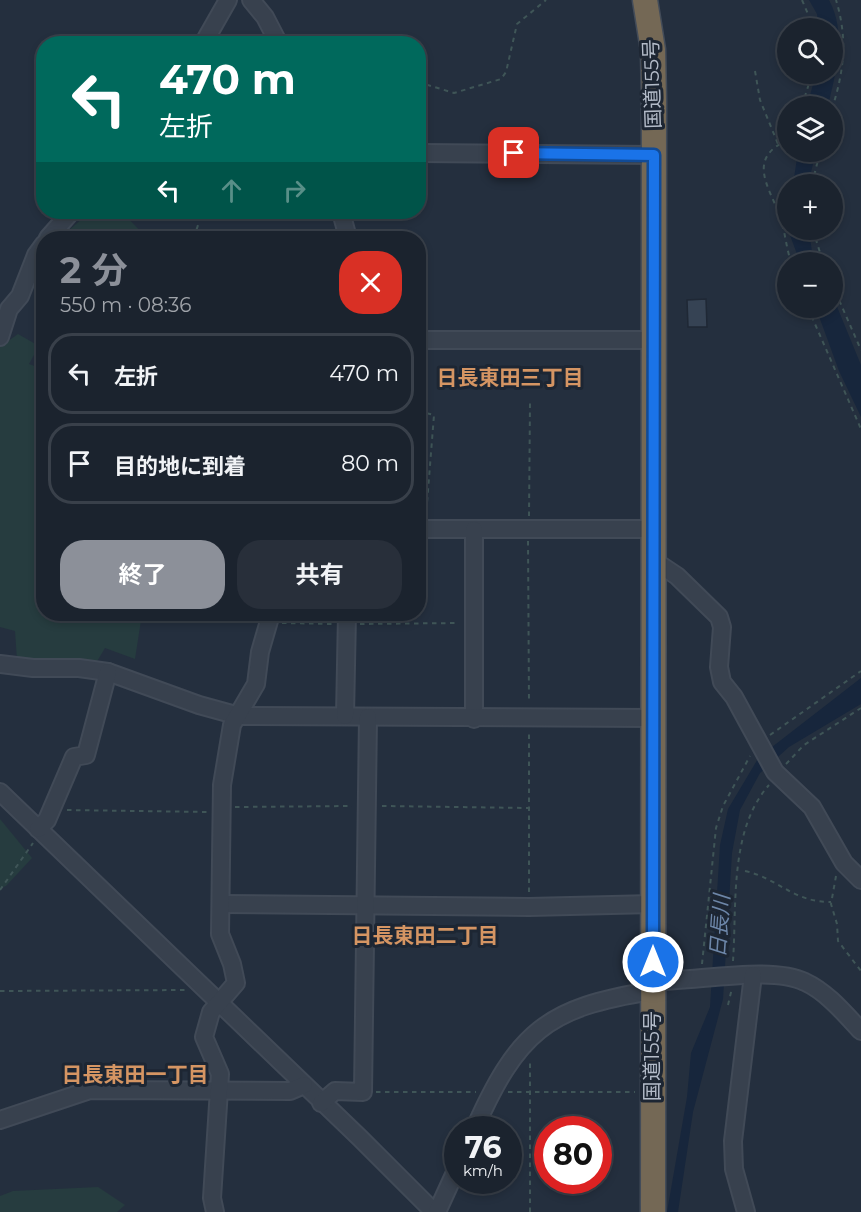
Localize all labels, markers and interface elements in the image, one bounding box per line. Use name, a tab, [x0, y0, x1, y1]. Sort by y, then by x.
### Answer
map controls	[777, 18, 843, 318]
button: search	[777, 18, 843, 84]
street label: 国道155号	[638, 39, 666, 129]
text: 470 m	[159, 53, 296, 105]
icon: left	[60, 60, 138, 138]
button: layers	[777, 96, 843, 162]
text: 左折	[159, 110, 213, 143]
pin	[488, 127, 539, 178]
icon: arrive	[497, 136, 530, 169]
icon: left	[152, 174, 185, 207]
icon: ahead	[215, 174, 248, 207]
icon: right	[278, 174, 311, 207]
button: +	[777, 174, 843, 240]
text: 2 分	[60, 248, 127, 292]
button: close	[339, 251, 402, 314]
button: −	[777, 252, 843, 318]
text: 550 m · 08:36	[60, 293, 191, 317]
icon: left	[63, 357, 96, 390]
text: 470 m	[329, 360, 399, 387]
text: 左折	[114, 363, 158, 390]
district label: 日長東田三丁目	[437, 365, 584, 390]
icon: arrive	[63, 447, 96, 480]
text: 80 m	[341, 450, 399, 477]
text: 目的地に到着	[114, 453, 246, 480]
button: 終了	[60, 540, 225, 609]
button: 共有	[237, 540, 402, 609]
water label: 日長川	[705, 892, 734, 958]
district label: 日長東田二丁目	[352, 923, 499, 948]
position arrow	[621, 930, 685, 994]
street label: 国道155号	[640, 1011, 664, 1101]
district label: 日長東田一丁目	[62, 1062, 209, 1087]
speed limit sign: 80	[534, 1116, 612, 1194]
text: 76	[464, 1129, 502, 1166]
text: km/h	[463, 1161, 503, 1180]

